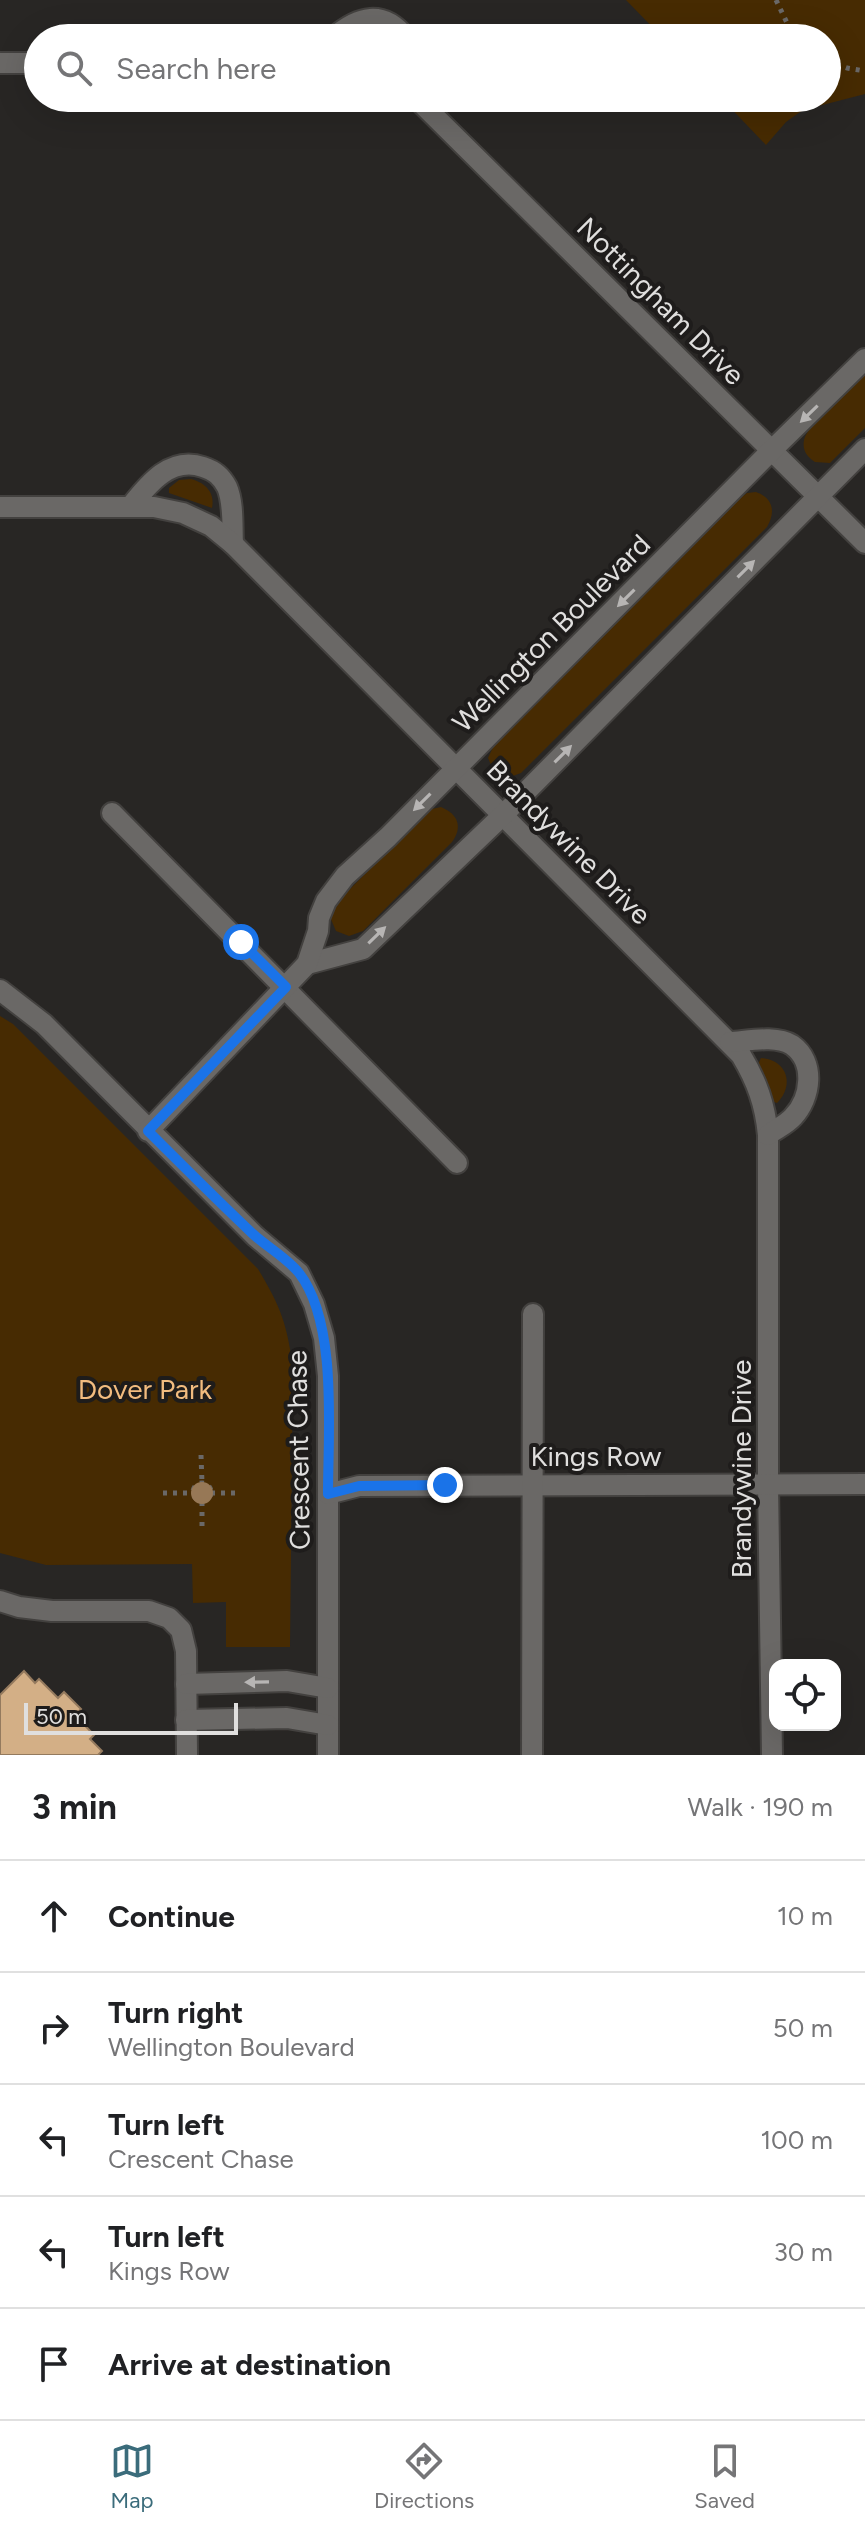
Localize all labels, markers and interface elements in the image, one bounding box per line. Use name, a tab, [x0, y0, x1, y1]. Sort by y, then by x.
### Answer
search box	[24, 24, 841, 112]
icon: search	[52, 46, 96, 90]
text: Search here	[116, 50, 276, 87]
street label: Nottingham Drive	[570, 210, 752, 392]
one-way arrow	[800, 404, 819, 422]
street label: Wellington Boulevard	[445, 527, 657, 739]
one-way arrow	[736, 560, 755, 579]
one-way arrow	[617, 588, 635, 607]
one-way arrow	[553, 745, 572, 764]
street label: Brandywine Drive	[480, 753, 658, 931]
one-way arrow	[414, 792, 432, 811]
route start	[223, 924, 259, 960]
one-way arrow	[367, 927, 386, 945]
street label: Crescent Chase	[279, 1350, 317, 1550]
street label: Brandywine Drive	[724, 1360, 758, 1578]
park label: Dover Park	[78, 1372, 213, 1406]
street label: Kings Row	[531, 1439, 662, 1473]
route end	[427, 1467, 463, 1503]
map controls	[769, 1659, 841, 1731]
button: locate	[769, 1659, 841, 1731]
one-way arrow	[244, 1676, 269, 1688]
scale bar	[24, 1699, 238, 1735]
text: 50 m	[36, 1703, 87, 1730]
text: 3 min	[32, 1787, 117, 1828]
text: Walk · 190 m	[687, 1791, 833, 1823]
icon: ahead	[32, 1894, 76, 1938]
text: Continue	[108, 1898, 235, 1935]
text: 10 m	[777, 1900, 833, 1932]
text: Turn right	[108, 1994, 243, 2031]
icon: right	[32, 2006, 76, 2050]
text: 50 m	[773, 2012, 833, 2044]
text: Wellington Boulevard	[108, 2031, 355, 2063]
text: Turn left	[108, 2106, 225, 2143]
icon: left	[32, 2118, 76, 2162]
text: 100 m	[760, 2124, 833, 2156]
text: Crescent Chase	[108, 2143, 294, 2175]
text: Turn left	[108, 2218, 225, 2255]
icon: left	[32, 2230, 76, 2274]
text: 30 m	[774, 2236, 833, 2268]
text: Kings Row	[108, 2255, 230, 2287]
icon: arrive	[32, 2342, 76, 2386]
text: Arrive at destination	[108, 2346, 391, 2383]
tab: Map	[110, 2439, 154, 2514]
tab: Directions	[374, 2439, 474, 2514]
tab: Saved	[694, 2439, 755, 2514]

